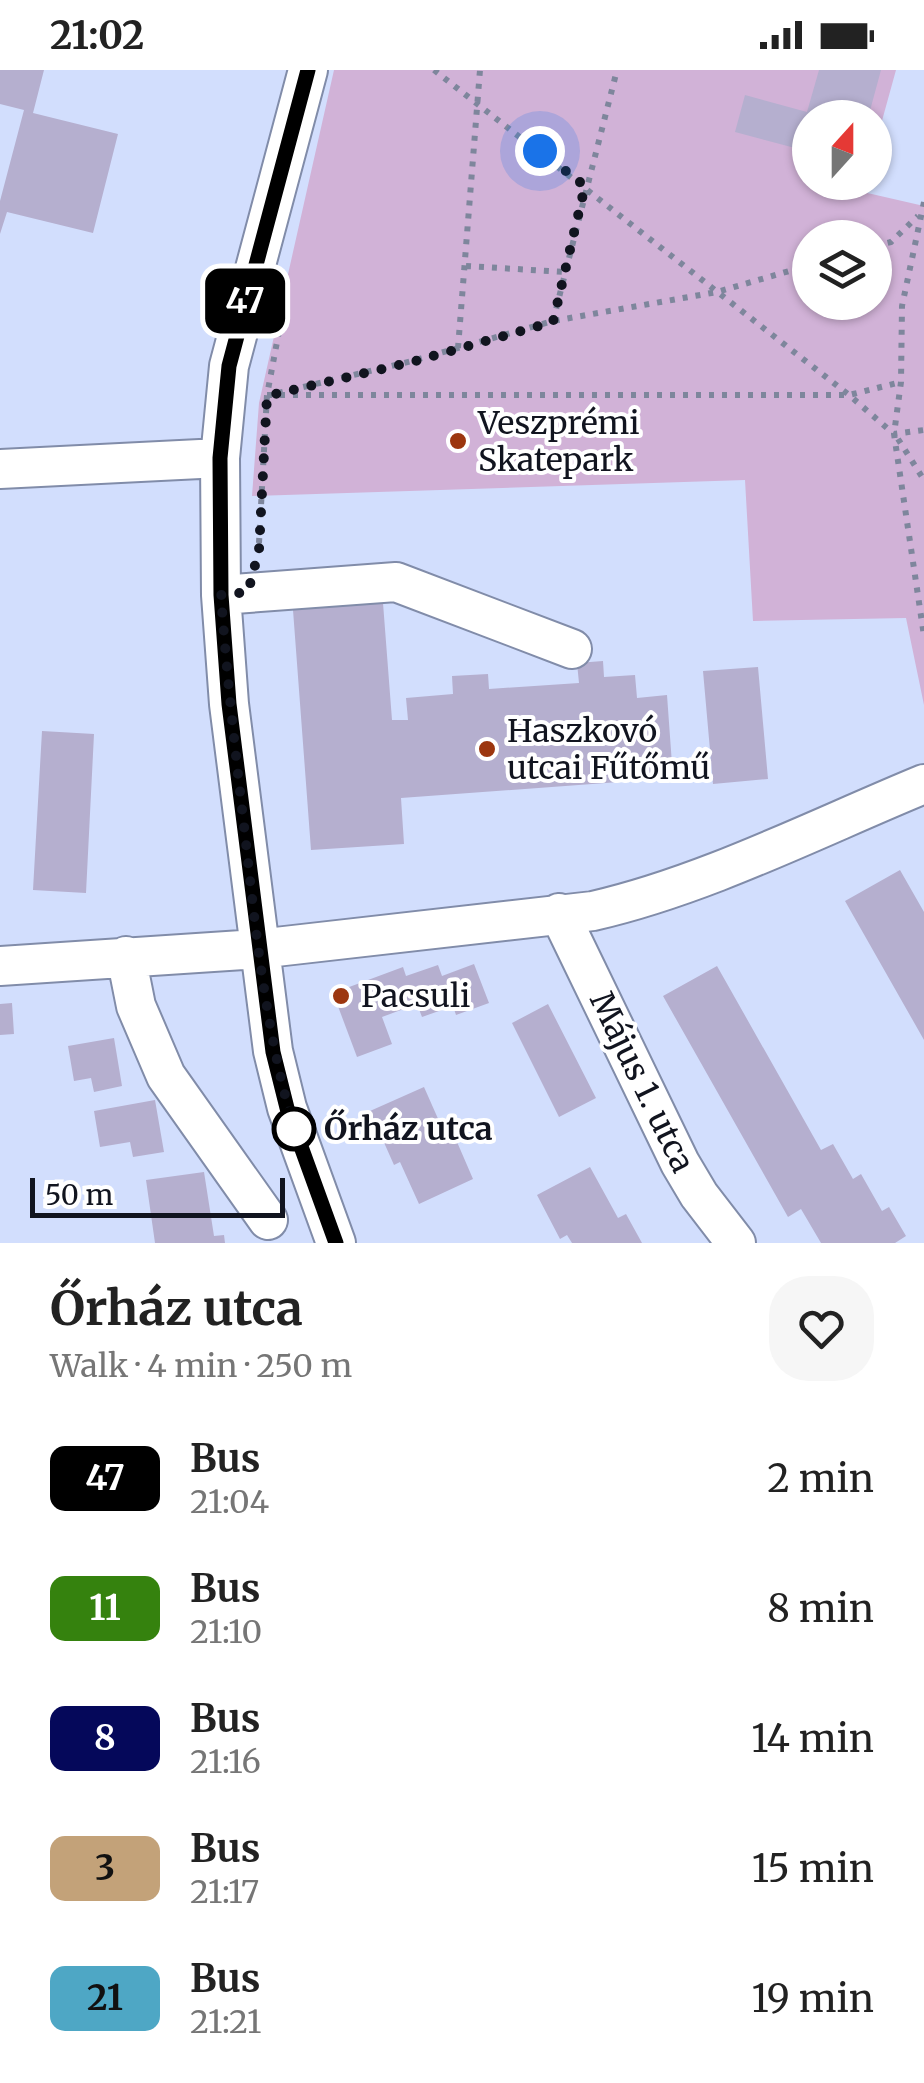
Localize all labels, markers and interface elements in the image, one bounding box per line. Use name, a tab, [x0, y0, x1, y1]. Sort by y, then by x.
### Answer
text: 21:02	[50, 12, 144, 59]
north arrow	[792, 100, 892, 200]
map controls	[792, 100, 892, 320]
your location	[515, 126, 565, 176]
button: layers	[792, 220, 892, 320]
line badge: 47	[200, 268, 290, 334]
text: 47	[225, 279, 265, 323]
place label: Veszprémi Skatepark	[477, 403, 640, 480]
marker: Veszprémi Skatepark	[447, 430, 469, 452]
place label: Haszkovó utcai Fűtőmű	[507, 711, 710, 788]
marker: Haszkovó utcai Fűtőmű	[476, 738, 498, 760]
place label: Pacsuli	[361, 976, 470, 1016]
marker: Pacsuli	[330, 985, 352, 1007]
street label: Május 1. utca	[581, 985, 703, 1179]
marker: Őrház utca	[273, 1108, 315, 1150]
place label: Őrház utca	[324, 1108, 493, 1149]
scale bar	[30, 1173, 285, 1218]
text: 50 m	[45, 1177, 113, 1213]
button: heart	[769, 1276, 874, 1381]
text: Őrház utca	[50, 1278, 303, 1338]
text: Walk · 4 min · 250 m	[50, 1346, 352, 1386]
text: Bus	[190, 1435, 260, 1482]
text: 2 min	[767, 1455, 874, 1502]
text: 47	[85, 1456, 125, 1500]
text: 21:04	[190, 1482, 269, 1522]
text: Bus	[190, 1565, 260, 1612]
text: 8 min	[767, 1585, 874, 1632]
text: 11	[89, 1586, 121, 1630]
text: 21:10	[190, 1612, 262, 1652]
text: Bus	[190, 1695, 260, 1742]
text: 14 min	[751, 1715, 874, 1762]
text: 8	[94, 1716, 116, 1760]
text: 21:16	[190, 1742, 261, 1782]
text: Bus	[190, 1825, 260, 1872]
text: 15 min	[752, 1845, 874, 1892]
text: 3	[95, 1846, 115, 1890]
text: 21:17	[190, 1872, 259, 1912]
text: Bus	[190, 1955, 260, 2002]
text: 19 min	[751, 1975, 874, 2022]
text: 21	[87, 1976, 123, 2020]
text: 21:21	[190, 2002, 262, 2042]

